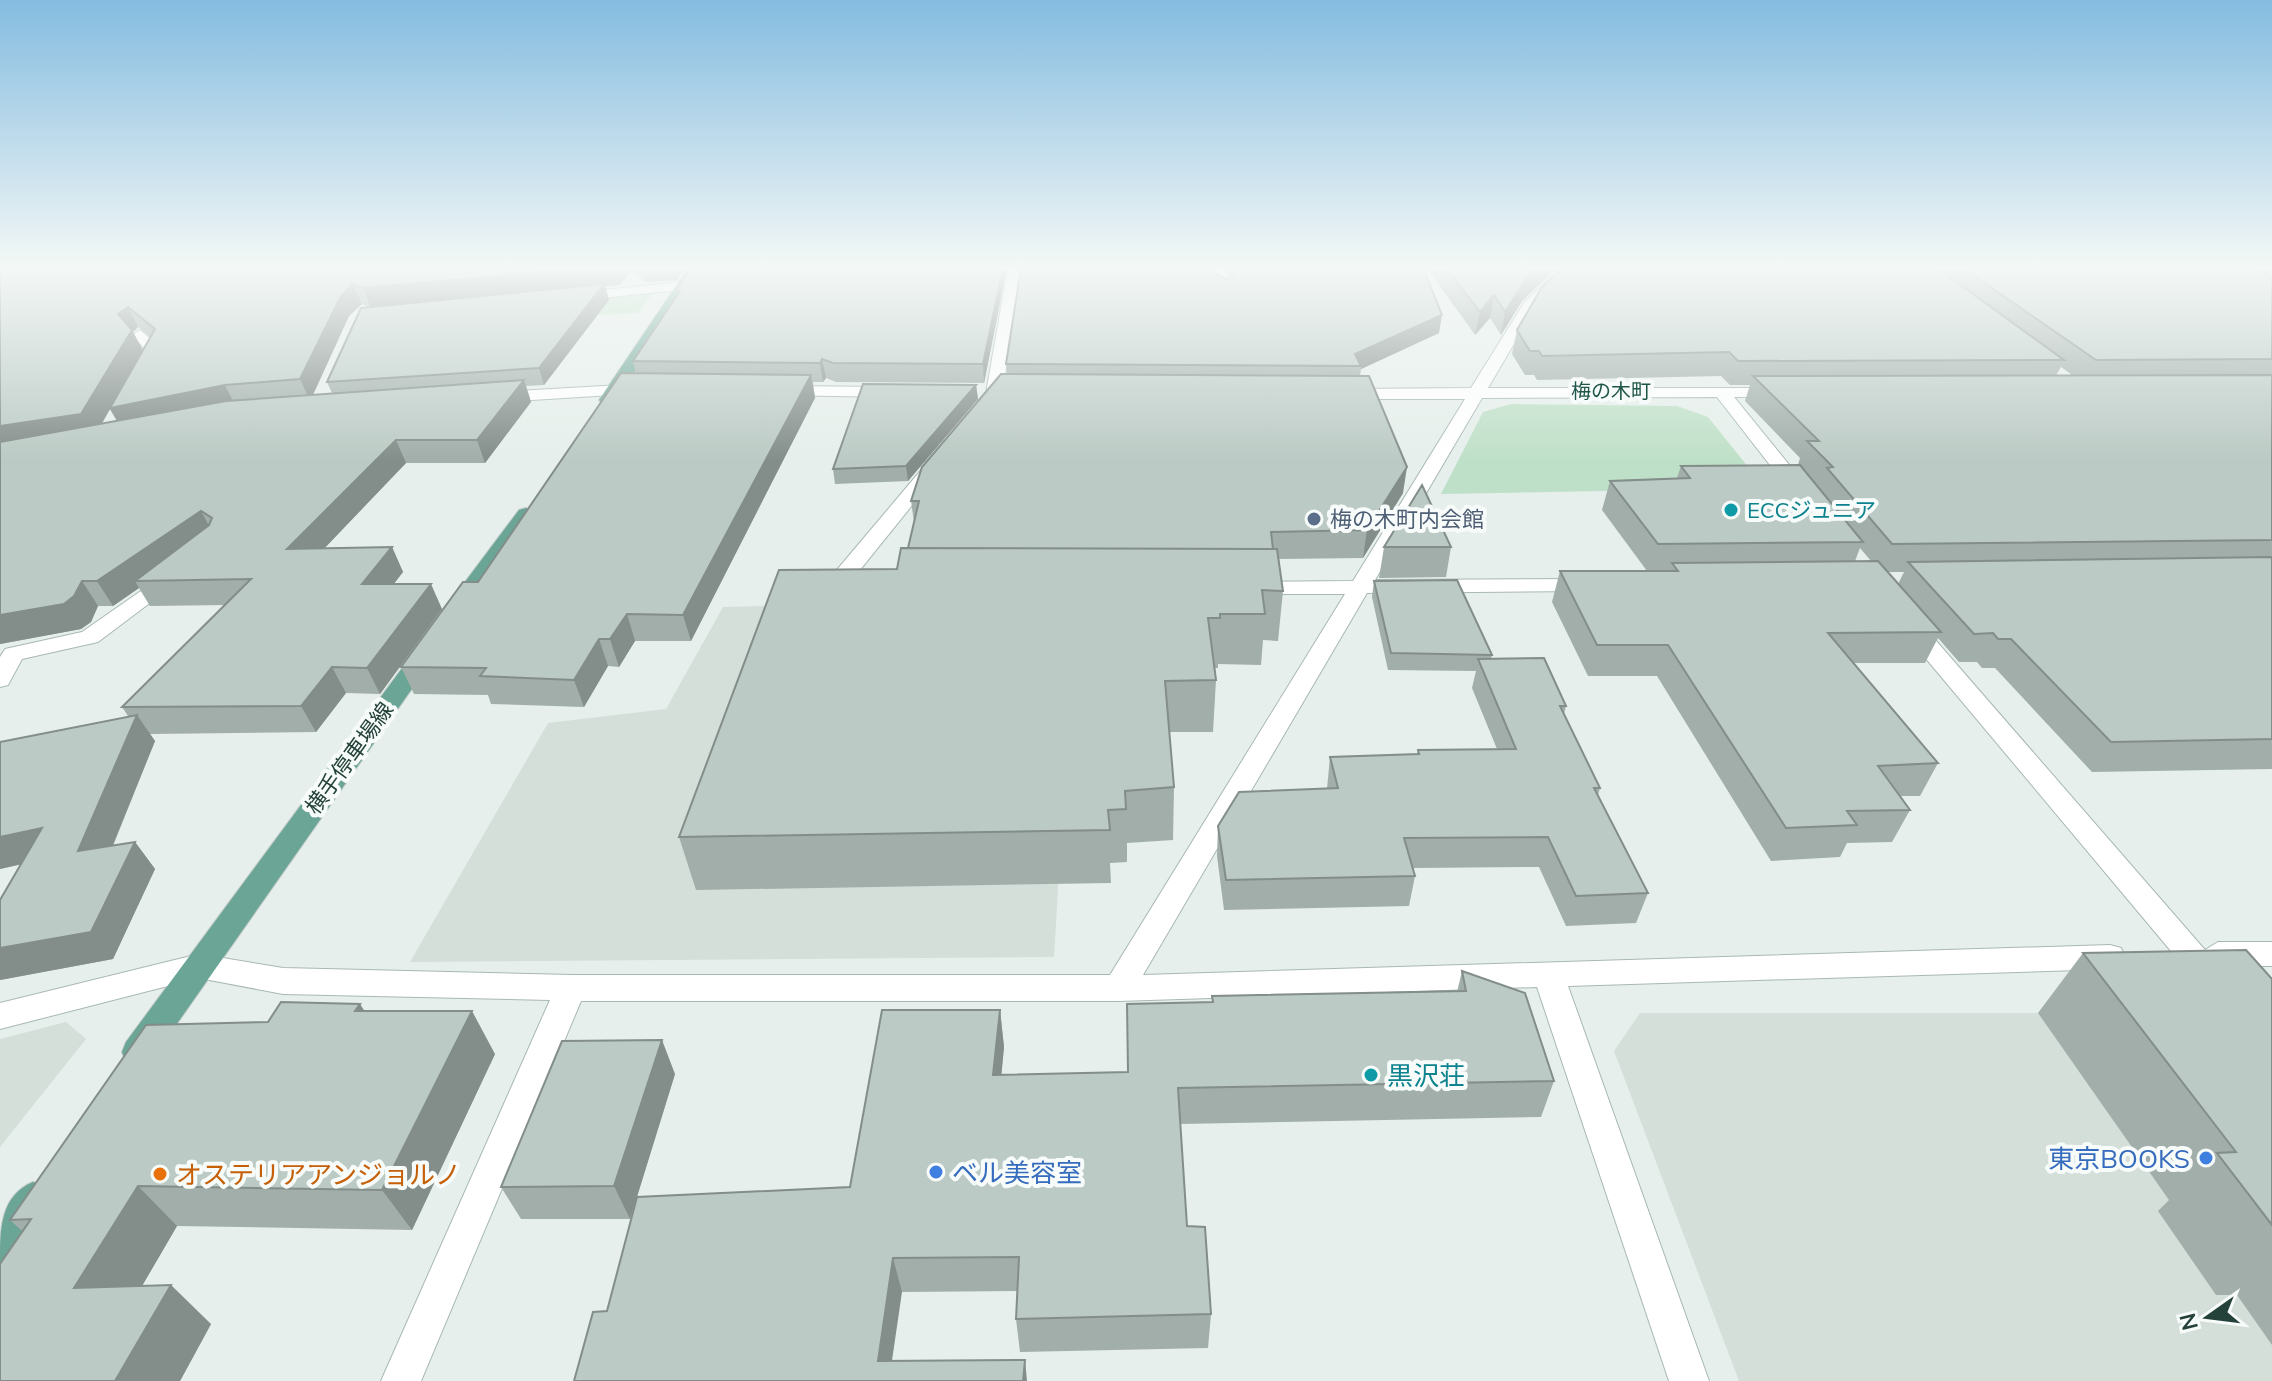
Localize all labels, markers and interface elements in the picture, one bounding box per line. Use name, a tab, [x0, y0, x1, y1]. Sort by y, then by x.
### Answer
district label: 梅の木町	[1571, 378, 1651, 403]
place label: ECCジュニア	[1747, 496, 1876, 524]
marker: ECCジュニア	[1722, 501, 1740, 519]
place label: 梅の木町内会館	[1330, 505, 1484, 533]
marker: 梅の木町内会館	[1305, 510, 1323, 528]
street label: 横手停車場線	[299, 696, 399, 820]
place label: 黒沢荘	[1387, 1059, 1465, 1092]
marker: 黒沢荘	[1362, 1066, 1380, 1084]
place label: 東京BOOKS	[2048, 1142, 2190, 1175]
marker: 東京BOOKS	[2197, 1149, 2215, 1167]
place label: ベル美容室	[952, 1156, 1082, 1189]
place label: オステリアアンジョルノ	[176, 1158, 461, 1191]
marker: ベル美容室	[927, 1163, 945, 1181]
marker: オステリアアンジョルノ	[151, 1165, 169, 1183]
north arrow	[2168, 1277, 2248, 1357]
text: N	[2173, 1310, 2204, 1333]

